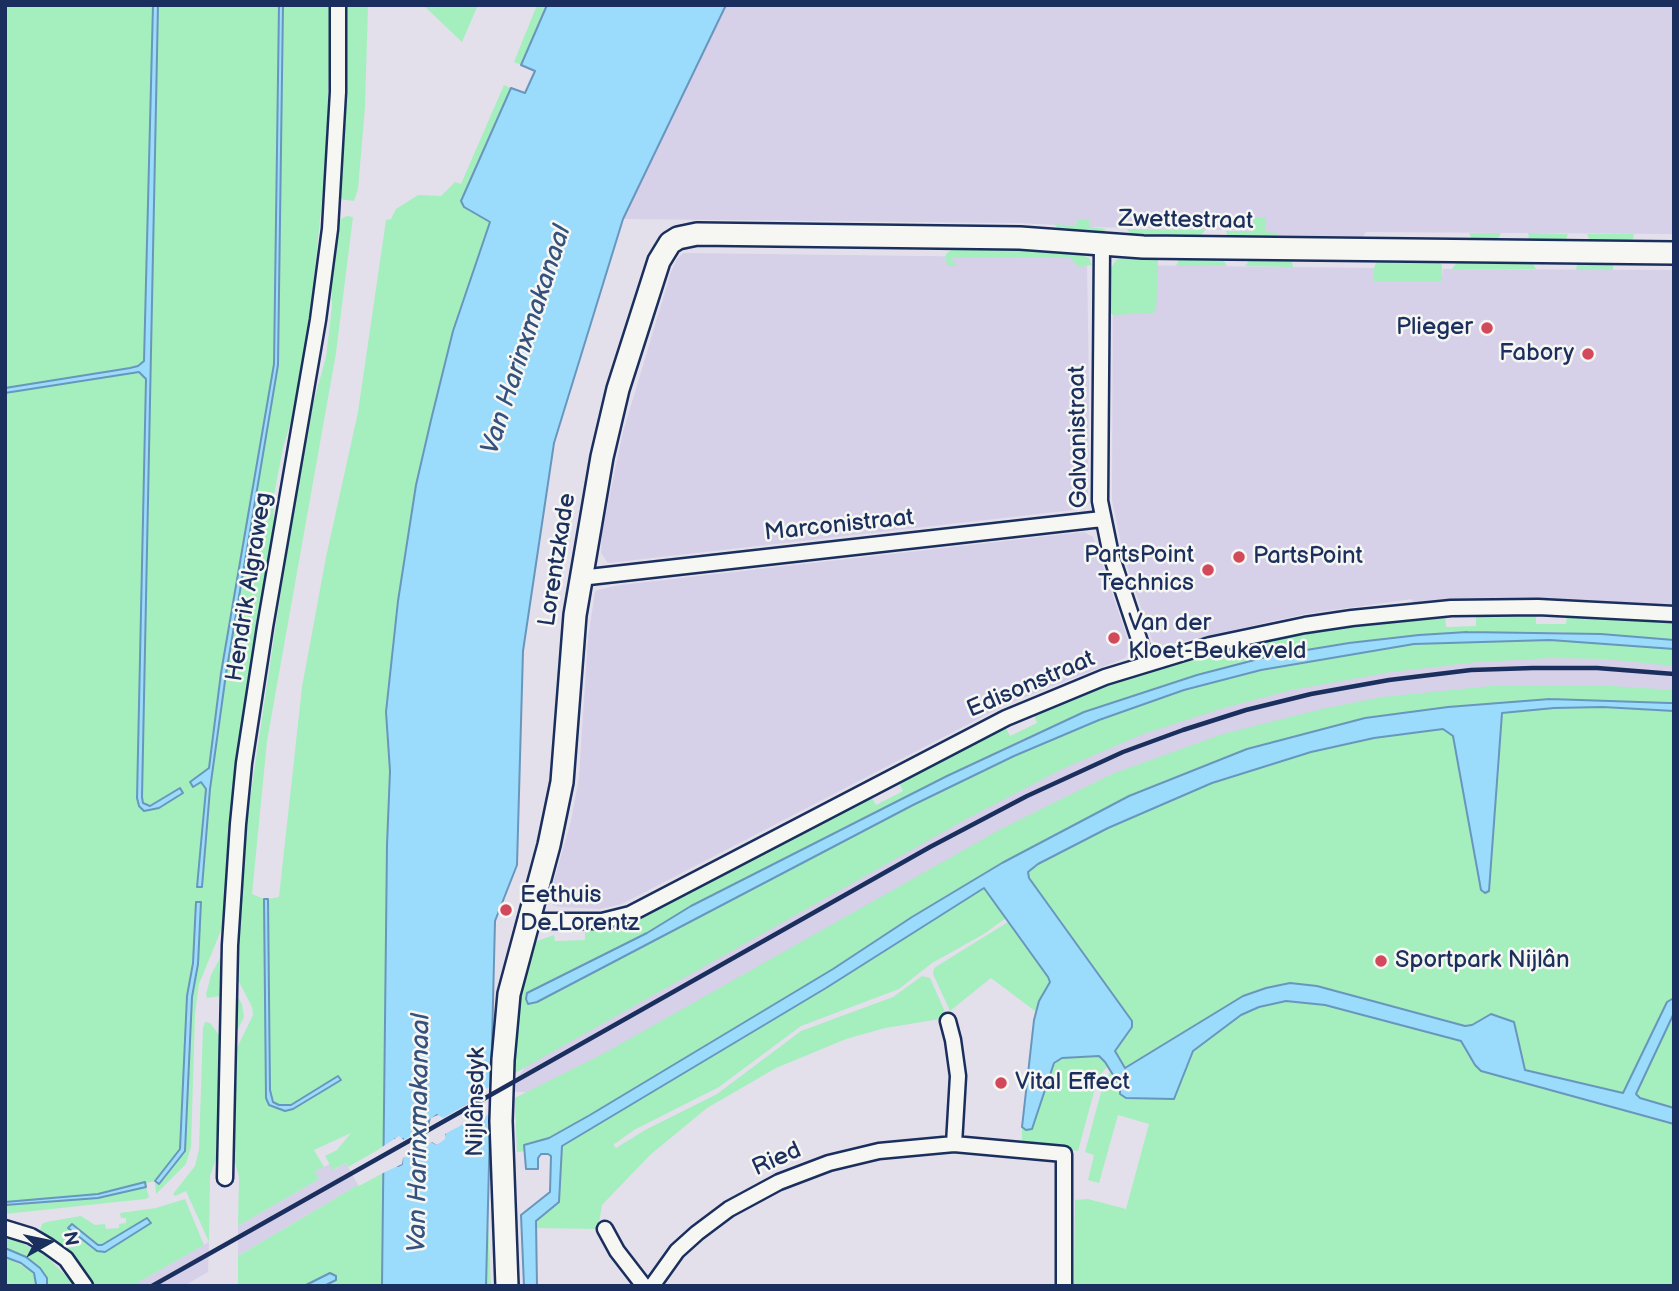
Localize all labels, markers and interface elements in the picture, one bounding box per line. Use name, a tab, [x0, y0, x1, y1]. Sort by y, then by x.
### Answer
street label: Zwettestraat	[1118, 205, 1254, 237]
water label: Van Harinxmakanaal	[475, 221, 579, 459]
place label: Plieger	[1396, 314, 1473, 342]
marker: Plieger	[1479, 320, 1495, 336]
place label: Fabory	[1499, 340, 1574, 368]
marker: Fabory	[1580, 346, 1596, 362]
street label: Galvanistraat	[1063, 365, 1095, 509]
street label: Hendrik Algraweg	[221, 490, 279, 684]
street label: Lorentzkade	[533, 491, 583, 629]
street label: Marconistraat	[763, 504, 915, 548]
place label: PartsPoint Technics	[1084, 542, 1194, 598]
place label: PartsPoint	[1253, 543, 1363, 571]
marker: PartsPoint	[1231, 549, 1247, 565]
marker: PartsPoint Technics	[1200, 562, 1216, 578]
place label: Van der Kloet-Beukeveld	[1128, 610, 1307, 666]
marker: Van der Kloet-Beukeveld	[1106, 630, 1122, 646]
street label: Edisonstraat	[963, 645, 1099, 725]
place label: Eethuis De Lorentz	[520, 882, 639, 938]
marker: Eethuis De Lorentz	[498, 902, 514, 918]
place label: Sportpark Nijlân	[1395, 947, 1569, 975]
marker: Sportpark Nijlân	[1373, 953, 1389, 969]
water label: Van Harinxmakanaal	[402, 1013, 438, 1253]
street label: Nijlânsdyk	[462, 1047, 492, 1157]
place label: Vital Effect	[1015, 1069, 1130, 1097]
marker: Vital Effect	[993, 1075, 1009, 1091]
street label: Ried	[748, 1137, 806, 1183]
north arrow	[14, 1207, 84, 1277]
text: N	[58, 1230, 83, 1247]

